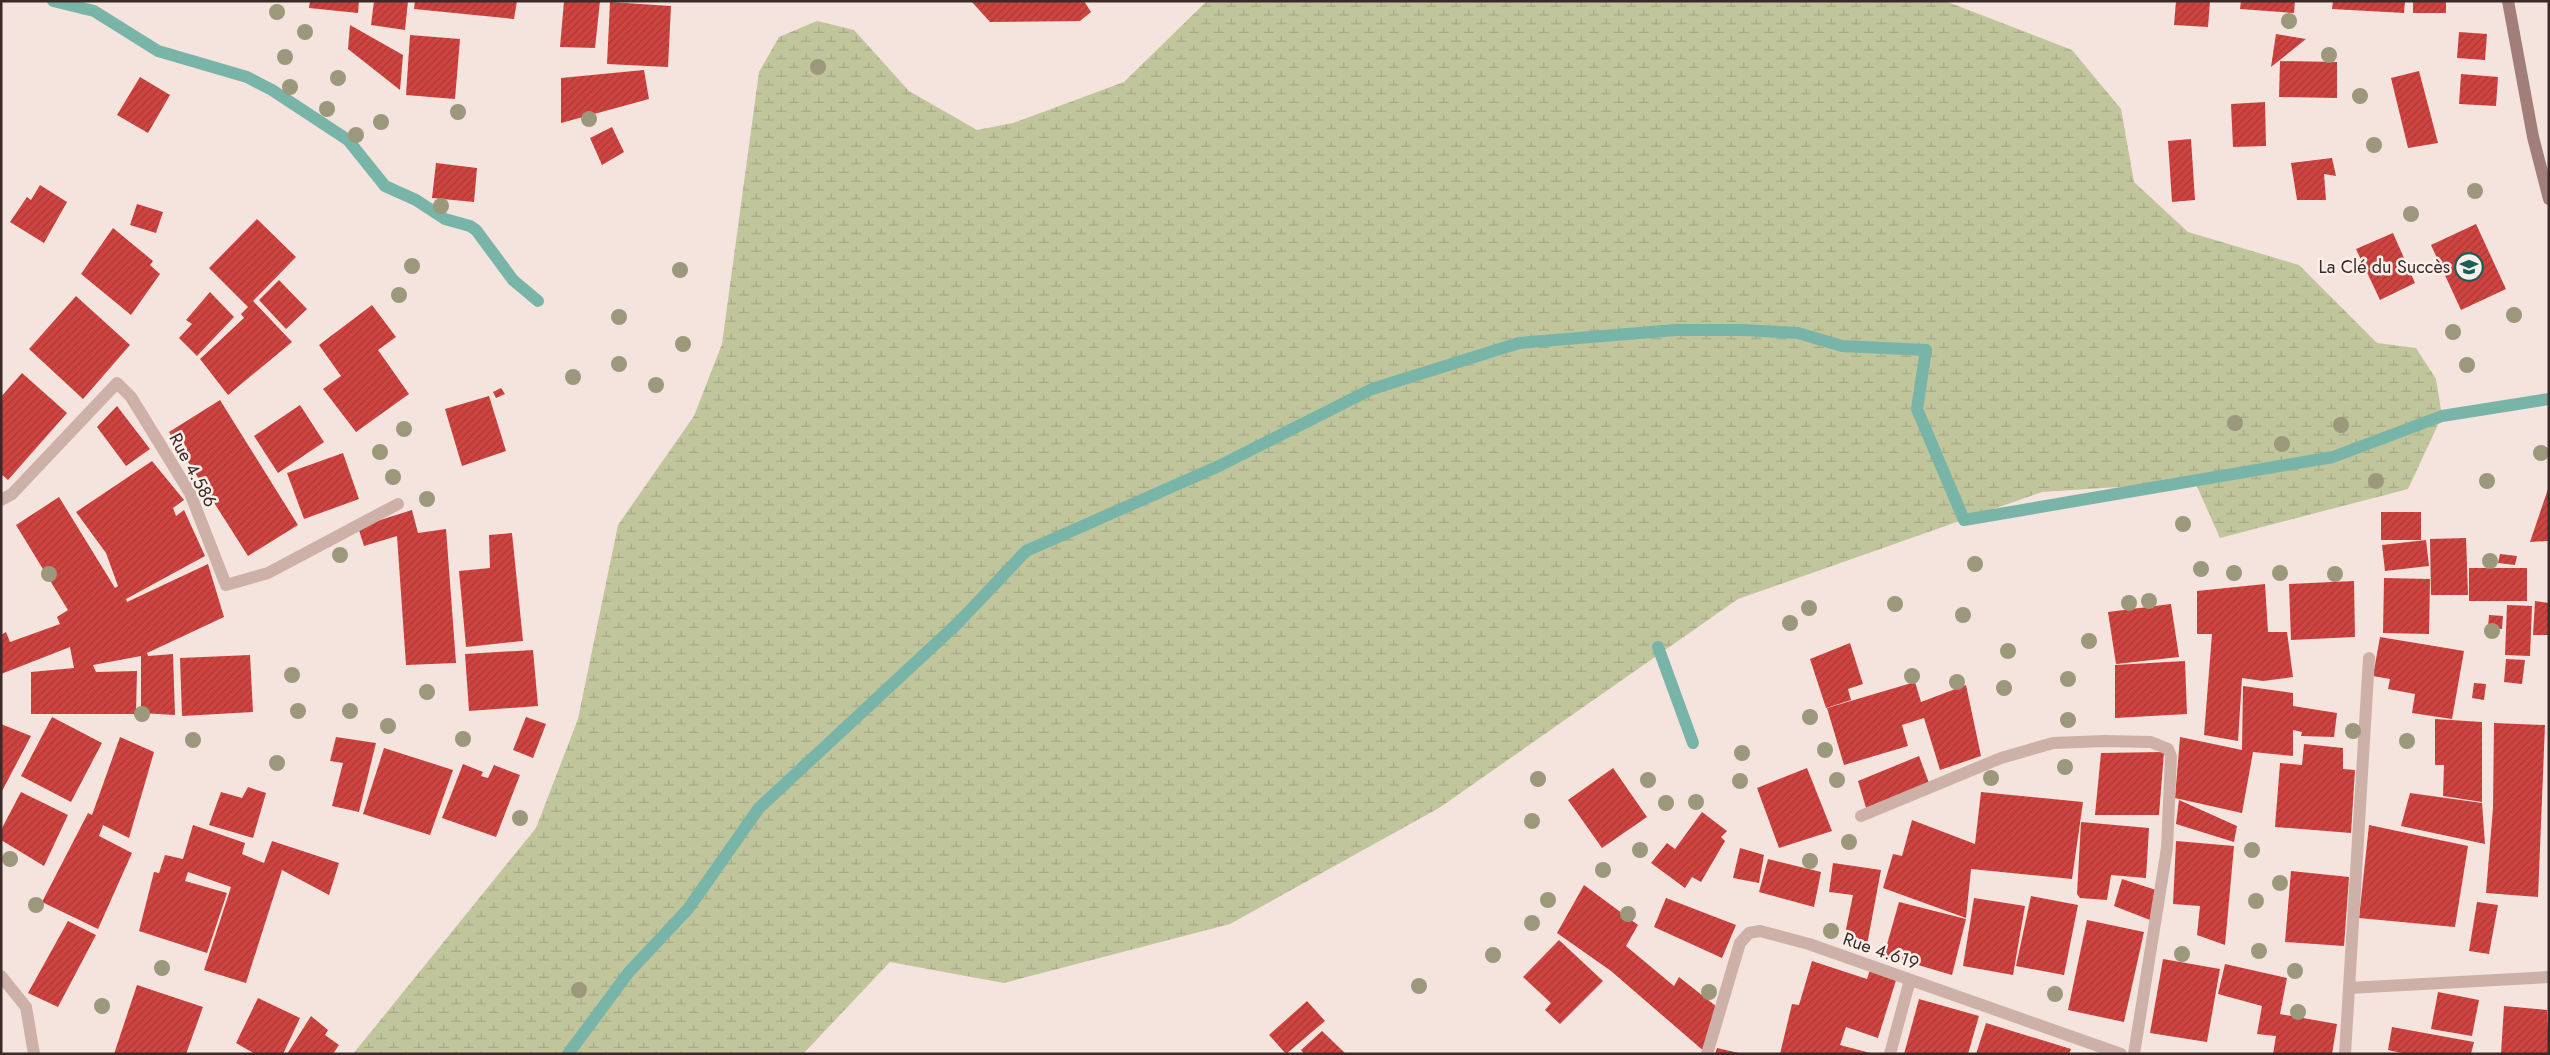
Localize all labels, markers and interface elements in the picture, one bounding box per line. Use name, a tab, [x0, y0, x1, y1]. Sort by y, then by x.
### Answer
school or university icon: La Clé du Succès	[2454, 252, 2484, 282]
place label: La Clé du Succès	[2319, 254, 2450, 280]
street label: Rue 4.586	[163, 428, 223, 512]
street label: Rue 4.619	[1839, 926, 1923, 976]

